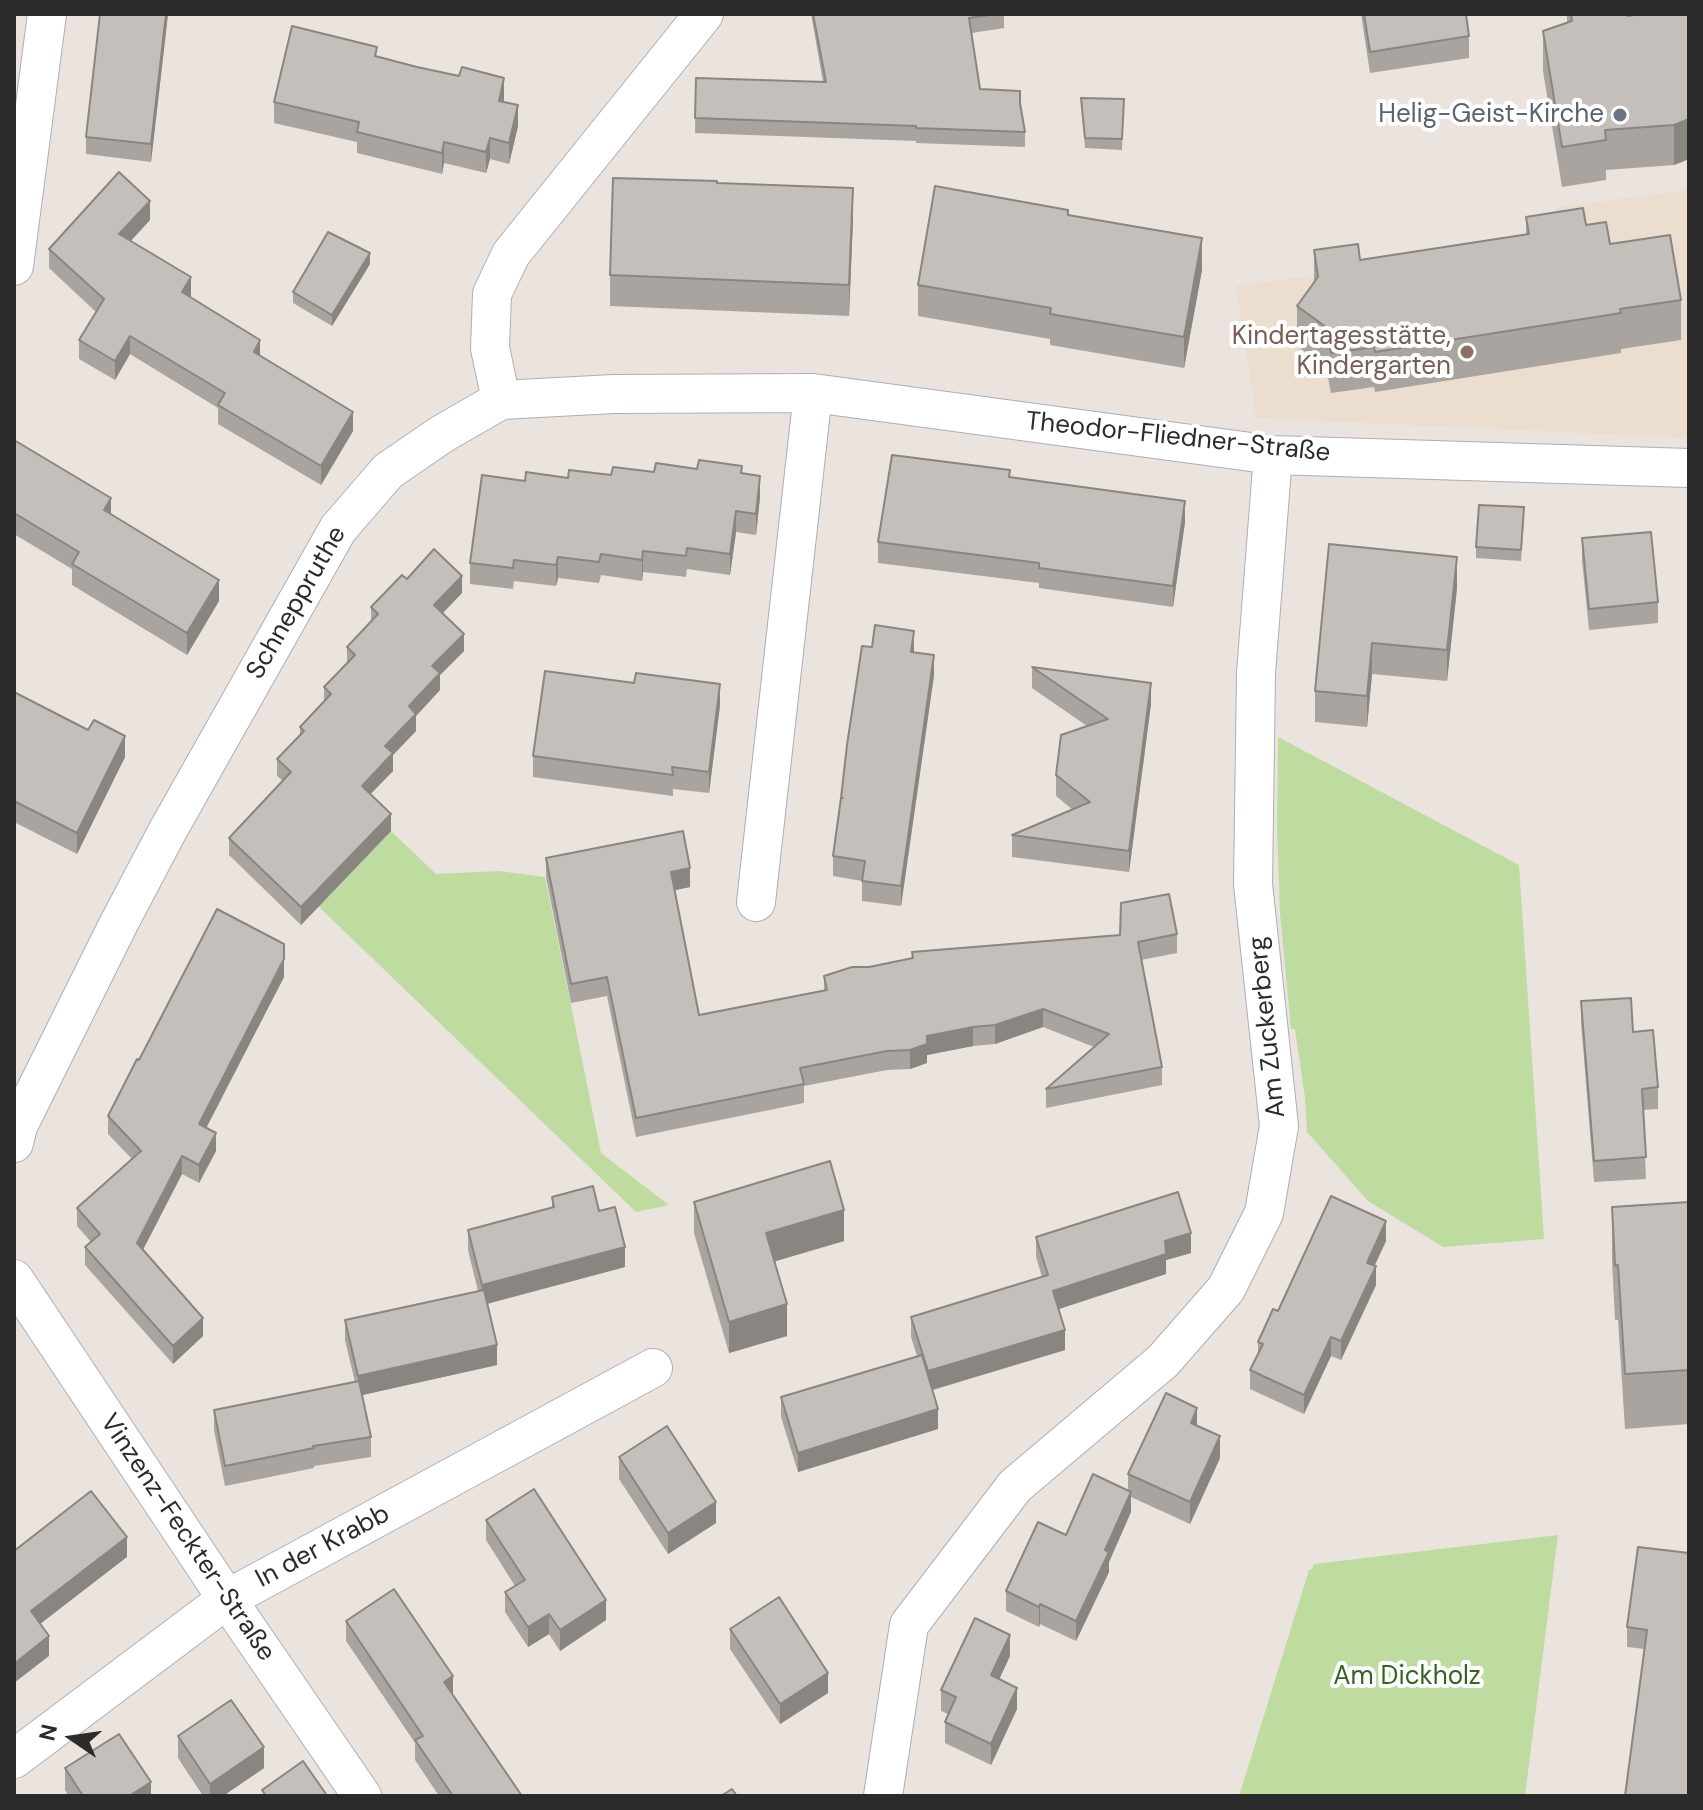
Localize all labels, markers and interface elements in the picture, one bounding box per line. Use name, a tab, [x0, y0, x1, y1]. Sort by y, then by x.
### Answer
place label: Helig-Geist-Kirche	[1378, 99, 1604, 131]
marker: Helig-Geist-Kirche	[1611, 106, 1629, 124]
place label: Kindertagesstätte, Kindergarten	[1232, 321, 1451, 382]
marker: Kindertagesstätte, Kindergarten	[1458, 343, 1476, 361]
street label: Theodor-Fliedner-Straße	[1024, 406, 1332, 470]
street label: Schneppruthe	[241, 521, 353, 685]
street label: Am Zuckerberg	[1243, 935, 1293, 1119]
street label: Vinzenz-Feckter-Straße	[93, 1409, 281, 1667]
street label: In der Krabb	[251, 1499, 395, 1595]
park label: Am Dickholz	[1333, 1661, 1481, 1693]
north arrow	[32, 1698, 112, 1778]
text: N	[32, 1721, 64, 1744]

